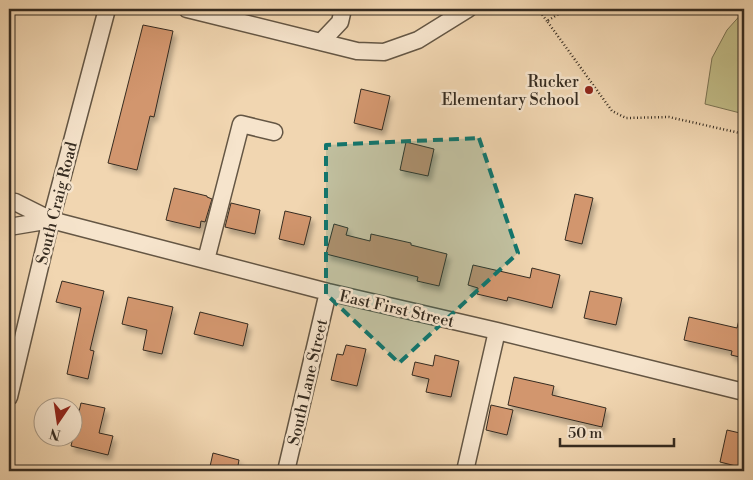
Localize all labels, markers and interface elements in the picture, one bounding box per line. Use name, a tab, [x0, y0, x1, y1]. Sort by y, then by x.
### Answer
place label: Rucker Elementary School	[442, 72, 579, 110]
marker: Rucker Elementary School	[583, 84, 595, 96]
street label: South Craig Road	[32, 140, 82, 267]
street label: East First Street	[337, 286, 457, 332]
street label: South Lane Street	[284, 317, 332, 447]
north arrow	[32, 398, 82, 448]
scale bar	[560, 415, 674, 447]
text: N	[48, 424, 63, 444]
text: 50 m	[568, 424, 602, 443]

